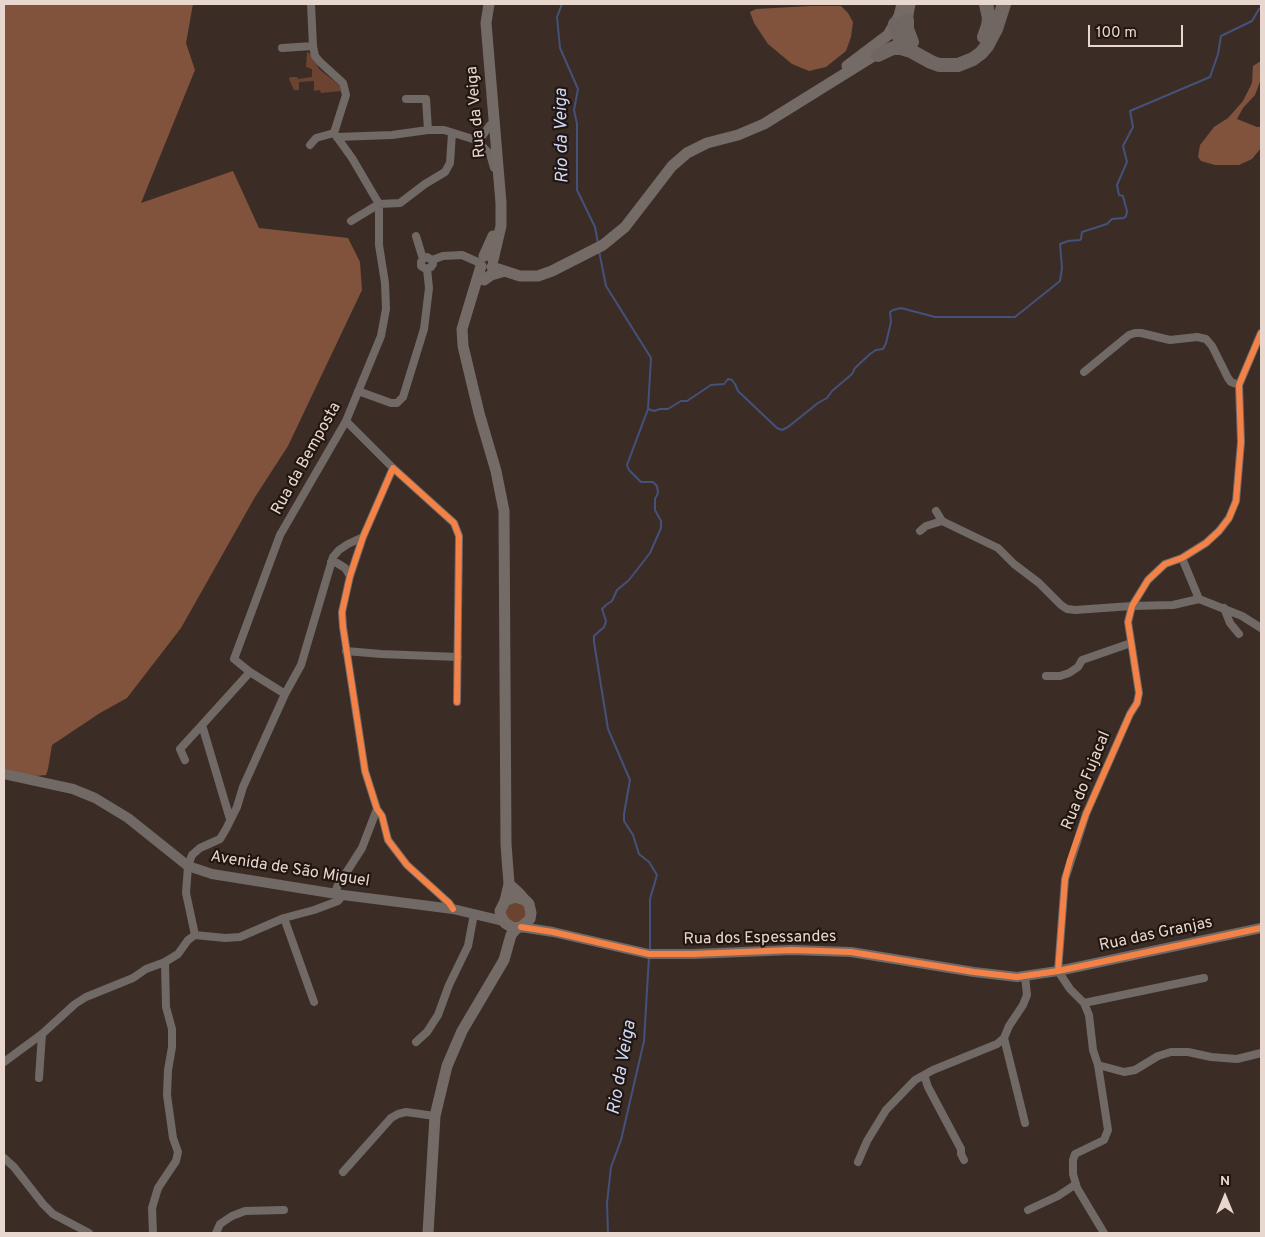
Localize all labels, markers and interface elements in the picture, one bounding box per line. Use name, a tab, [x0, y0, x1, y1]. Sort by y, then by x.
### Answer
scale bar	[1090, 15, 1185, 47]
text: 100 m	[1096, 24, 1137, 43]
street label: Rua da Veiga	[463, 65, 491, 159]
water label: Rio da Veiga	[551, 88, 575, 184]
street label: Rua da Bemposta	[268, 399, 346, 519]
street label: Rua do Fujacal	[1059, 729, 1115, 833]
street label: Avenida de São Miguel	[209, 848, 371, 892]
street label: Rua das Granjas	[1098, 914, 1214, 956]
street label: Rua dos Espessandes	[683, 928, 837, 950]
water label: Rio da Veiga	[604, 1019, 642, 1117]
north arrow	[1200, 1172, 1250, 1222]
text: N	[1220, 1173, 1230, 1190]

